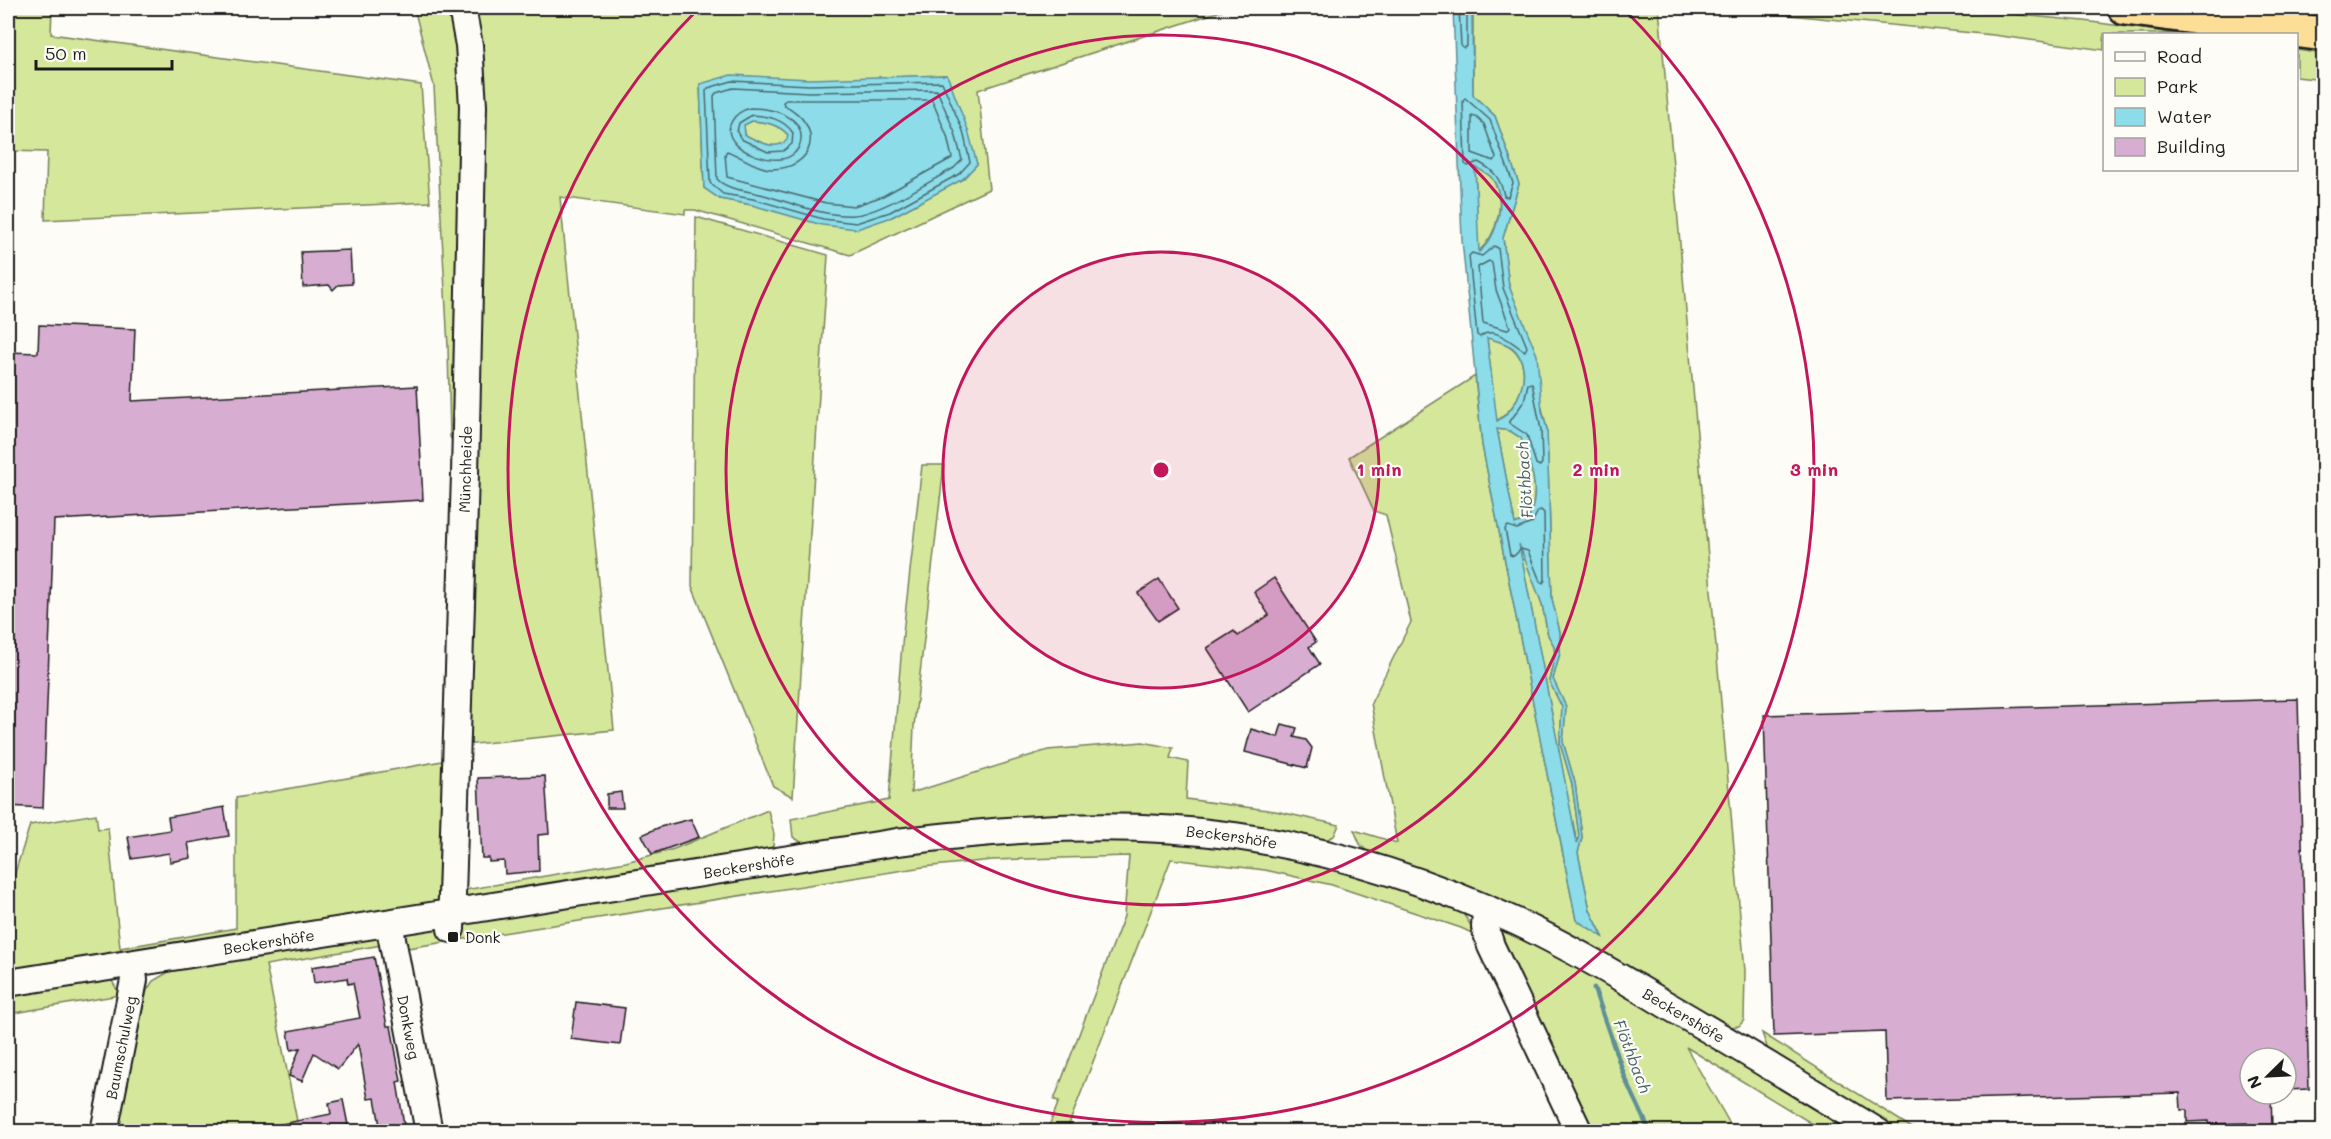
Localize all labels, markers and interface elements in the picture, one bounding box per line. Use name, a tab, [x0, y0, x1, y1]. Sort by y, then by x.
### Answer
scale bar	[36, 33, 172, 71]
legend	[2103, 33, 2298, 171]
text: 50 m	[45, 41, 87, 65]
text: Road	[2157, 44, 2202, 68]
text: Park	[2157, 74, 2198, 98]
text: Water	[2157, 104, 2212, 128]
text: Building	[2157, 134, 2225, 158]
street label: Münchheide	[454, 426, 476, 513]
water label: Flöthbach	[1511, 441, 1537, 519]
text: 1 min	[1356, 457, 1402, 481]
text: 2 min	[1572, 457, 1620, 481]
text: 3 min	[1790, 457, 1838, 481]
centre of rings	[1151, 460, 1171, 480]
street label: Beckershöfe	[1185, 821, 1279, 853]
street label: Beckershöfe	[702, 848, 796, 883]
street label: Beckershöfe	[222, 925, 316, 959]
place label: Donk	[465, 927, 501, 947]
marker: Donk	[446, 930, 460, 944]
street label: Beckershöfe	[1639, 983, 1729, 1047]
street label: Donkweg	[393, 993, 425, 1061]
street label: Baumschulweg	[101, 994, 141, 1101]
water label: Flöthbach	[1609, 1016, 1657, 1096]
north arrow	[2238, 1046, 2298, 1106]
text: N	[2242, 1072, 2266, 1092]

